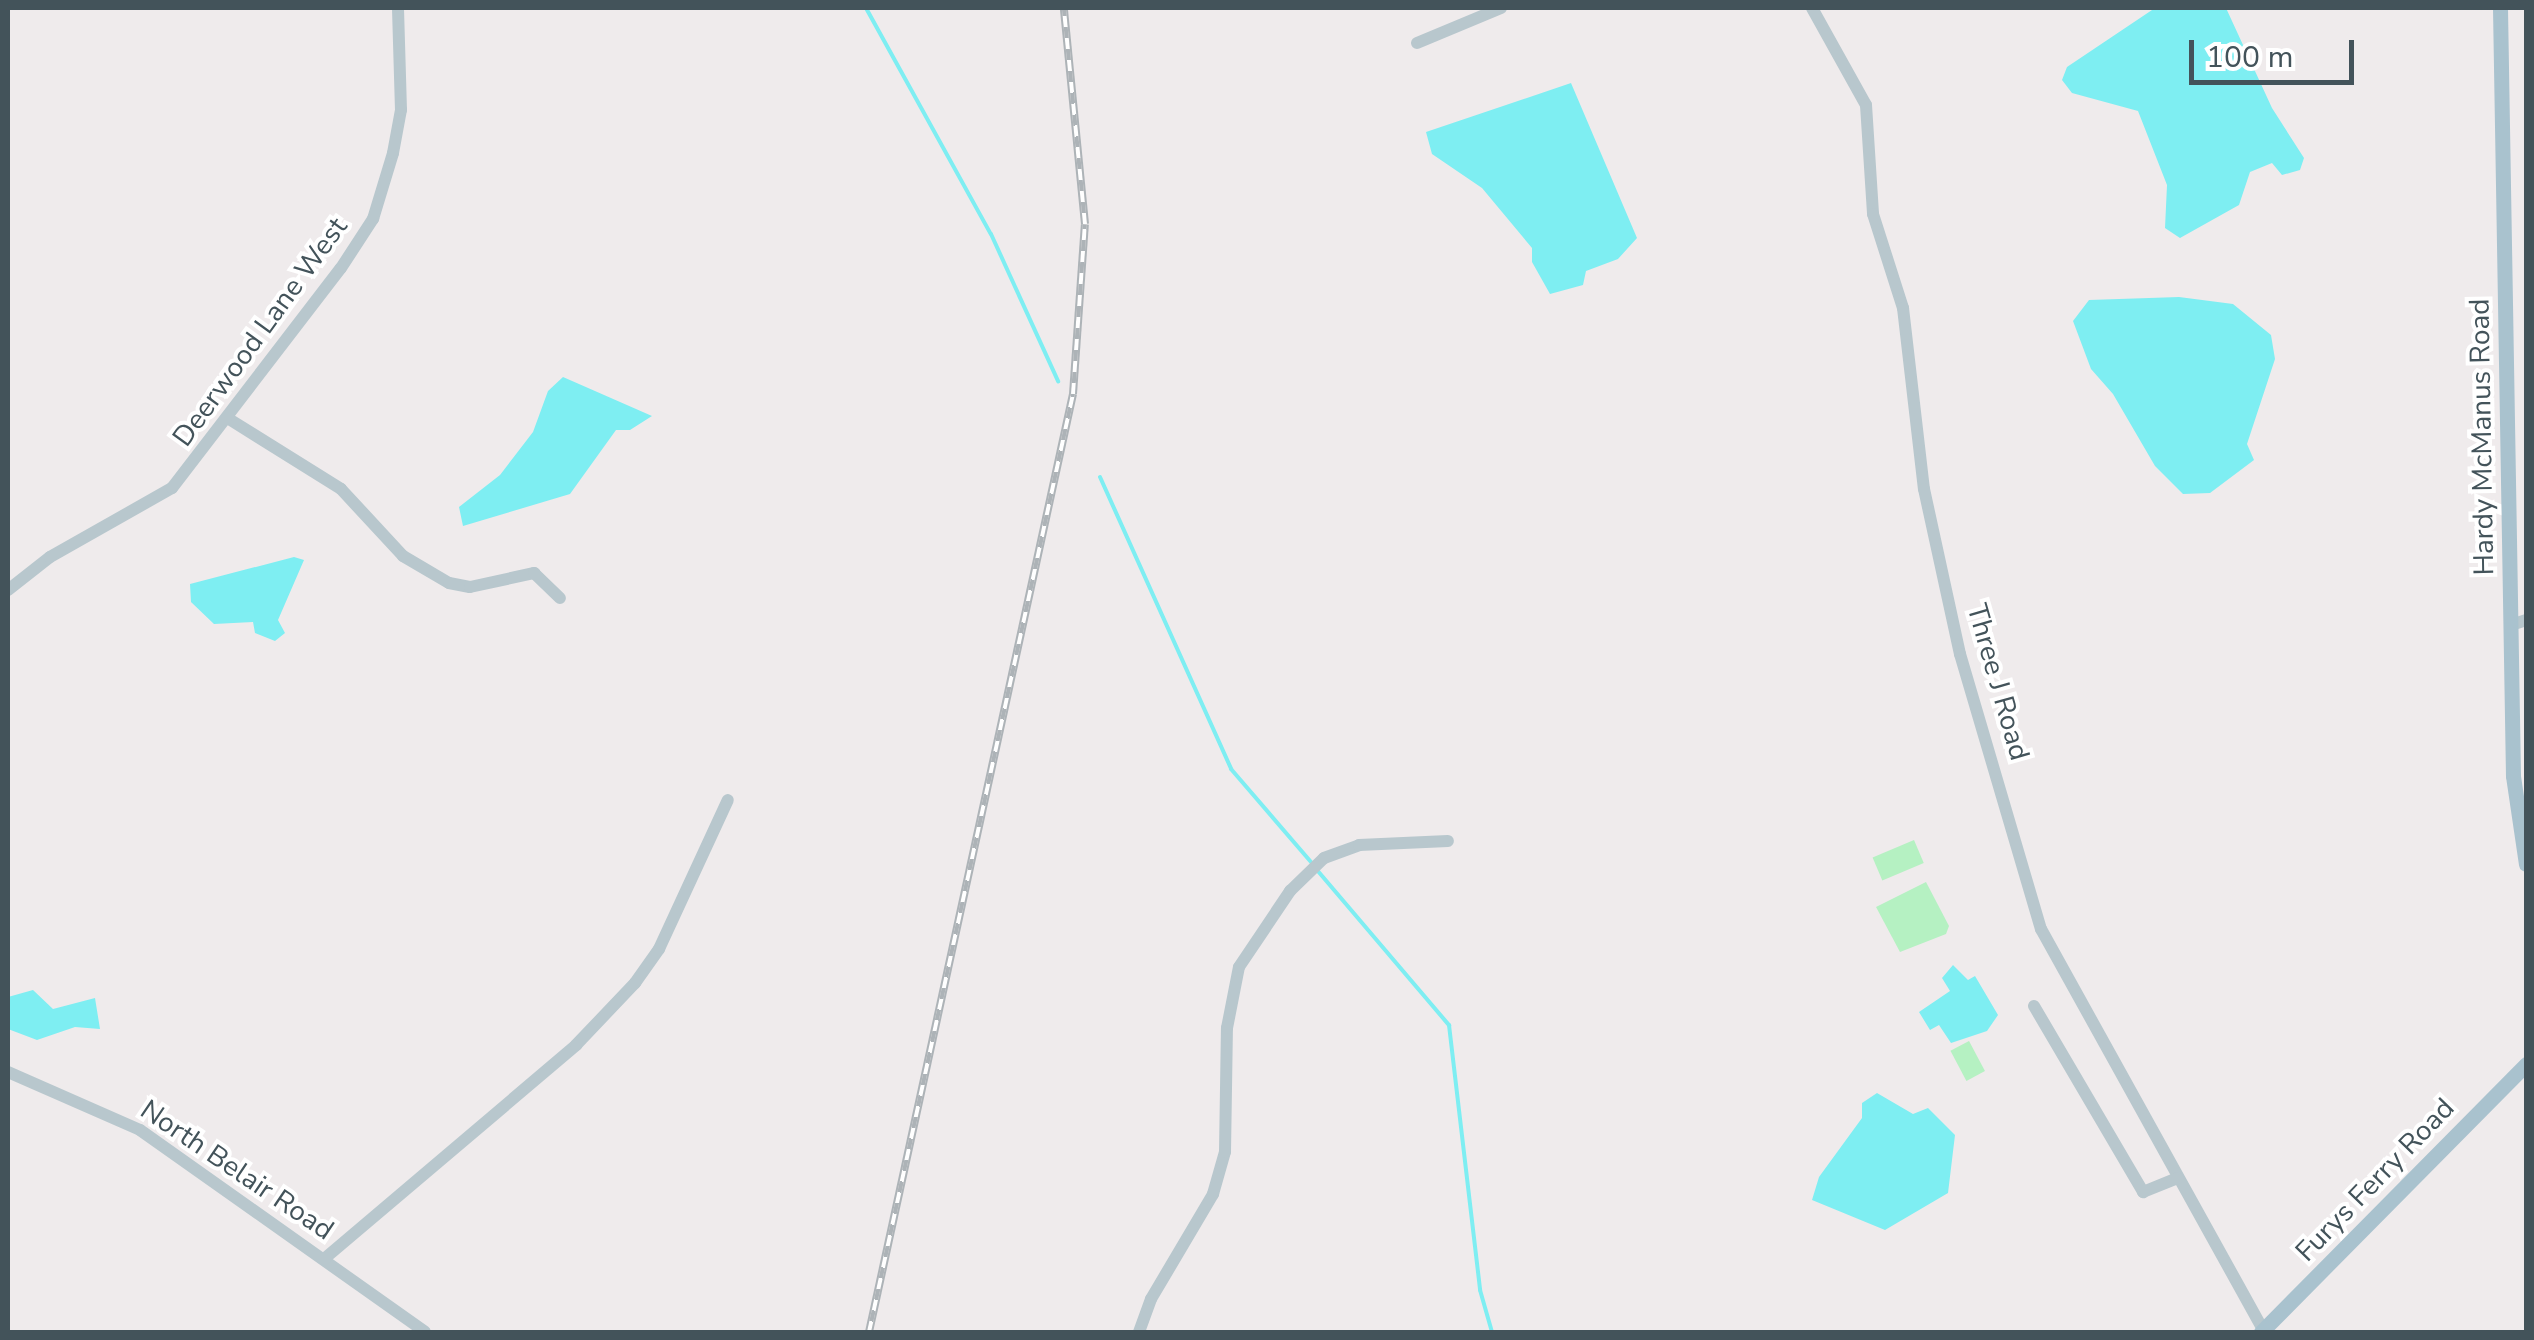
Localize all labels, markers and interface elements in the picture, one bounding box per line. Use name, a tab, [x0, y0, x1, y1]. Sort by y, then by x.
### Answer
scale bar	[2194, 20, 2359, 82]
text: 100 m	[2206, 37, 2293, 78]
street label: Deerwood Lane West	[166, 211, 354, 453]
street label: Hardy McManus Road	[2463, 298, 2501, 576]
street label: Three J Road	[1960, 600, 2036, 764]
street label: Furys Ferry Road	[2289, 1091, 2461, 1269]
street label: North Belair Road	[134, 1093, 340, 1247]

